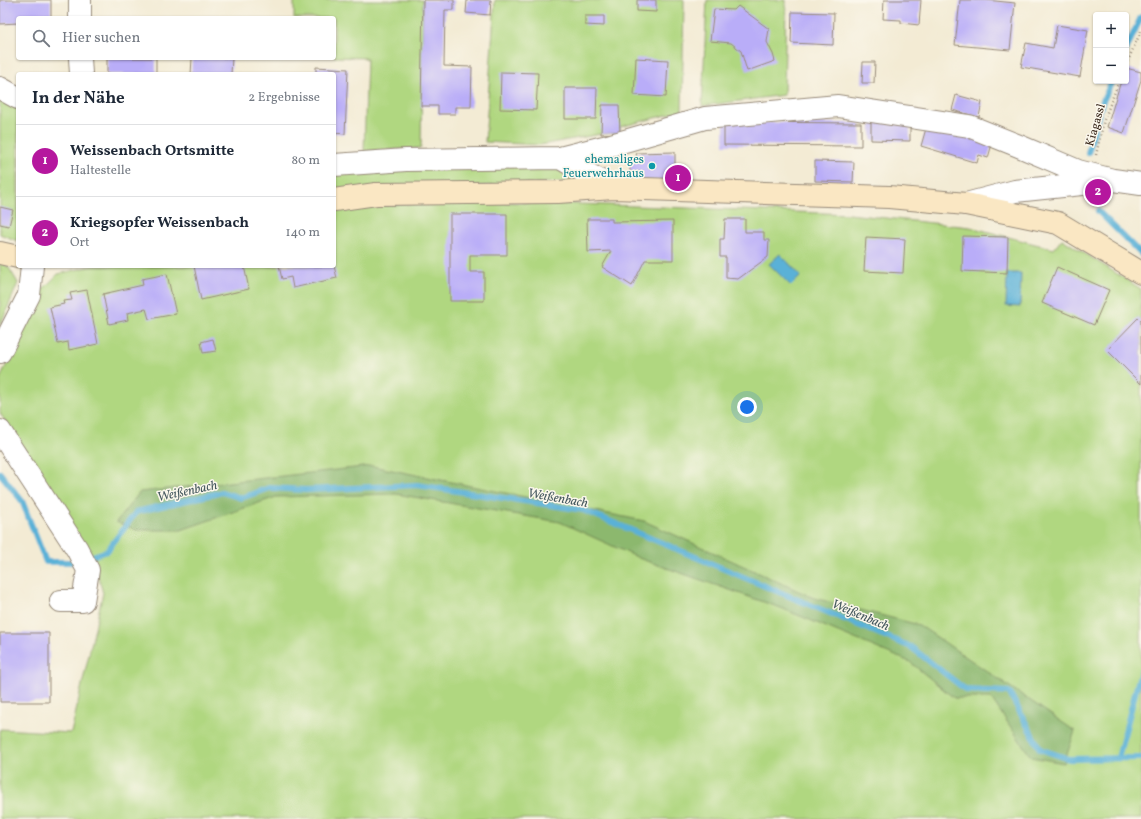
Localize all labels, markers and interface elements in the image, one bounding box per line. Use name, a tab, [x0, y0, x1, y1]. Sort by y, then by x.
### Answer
map controls	[1093, 12, 1129, 84]
button: +	[1093, 12, 1129, 48]
search box	[16, 16, 336, 60]
icon: search	[30, 27, 52, 49]
text: Hier suchen	[62, 28, 140, 49]
button: −	[1093, 48, 1129, 84]
text: In der Nähe	[32, 87, 125, 110]
text: 2 Ergebnisse	[248, 89, 320, 107]
street label: Kiagassl	[1082, 102, 1110, 148]
text: Weissenbach Ortsmitte	[70, 141, 234, 162]
text: 1	[42, 152, 48, 170]
text: 80 m	[291, 152, 320, 170]
place label: ehemaliges Feuerwehrhaus	[563, 152, 644, 182]
marker: ehemaliges Feuerwehrhaus	[647, 161, 657, 171]
text: Haltestelle	[70, 162, 131, 180]
pin: 1	[665, 163, 691, 193]
pin: 2	[1085, 177, 1111, 207]
text: Kriegsopfer Weissenbach	[70, 213, 249, 234]
text: 2	[42, 224, 48, 242]
text: 140 m	[286, 224, 320, 242]
text: Ort	[70, 234, 90, 252]
your location	[737, 397, 757, 417]
water label: Weißenbach	[156, 477, 220, 507]
water label: Weißenbach	[526, 485, 590, 513]
water label: Weißenbach	[829, 596, 892, 636]

